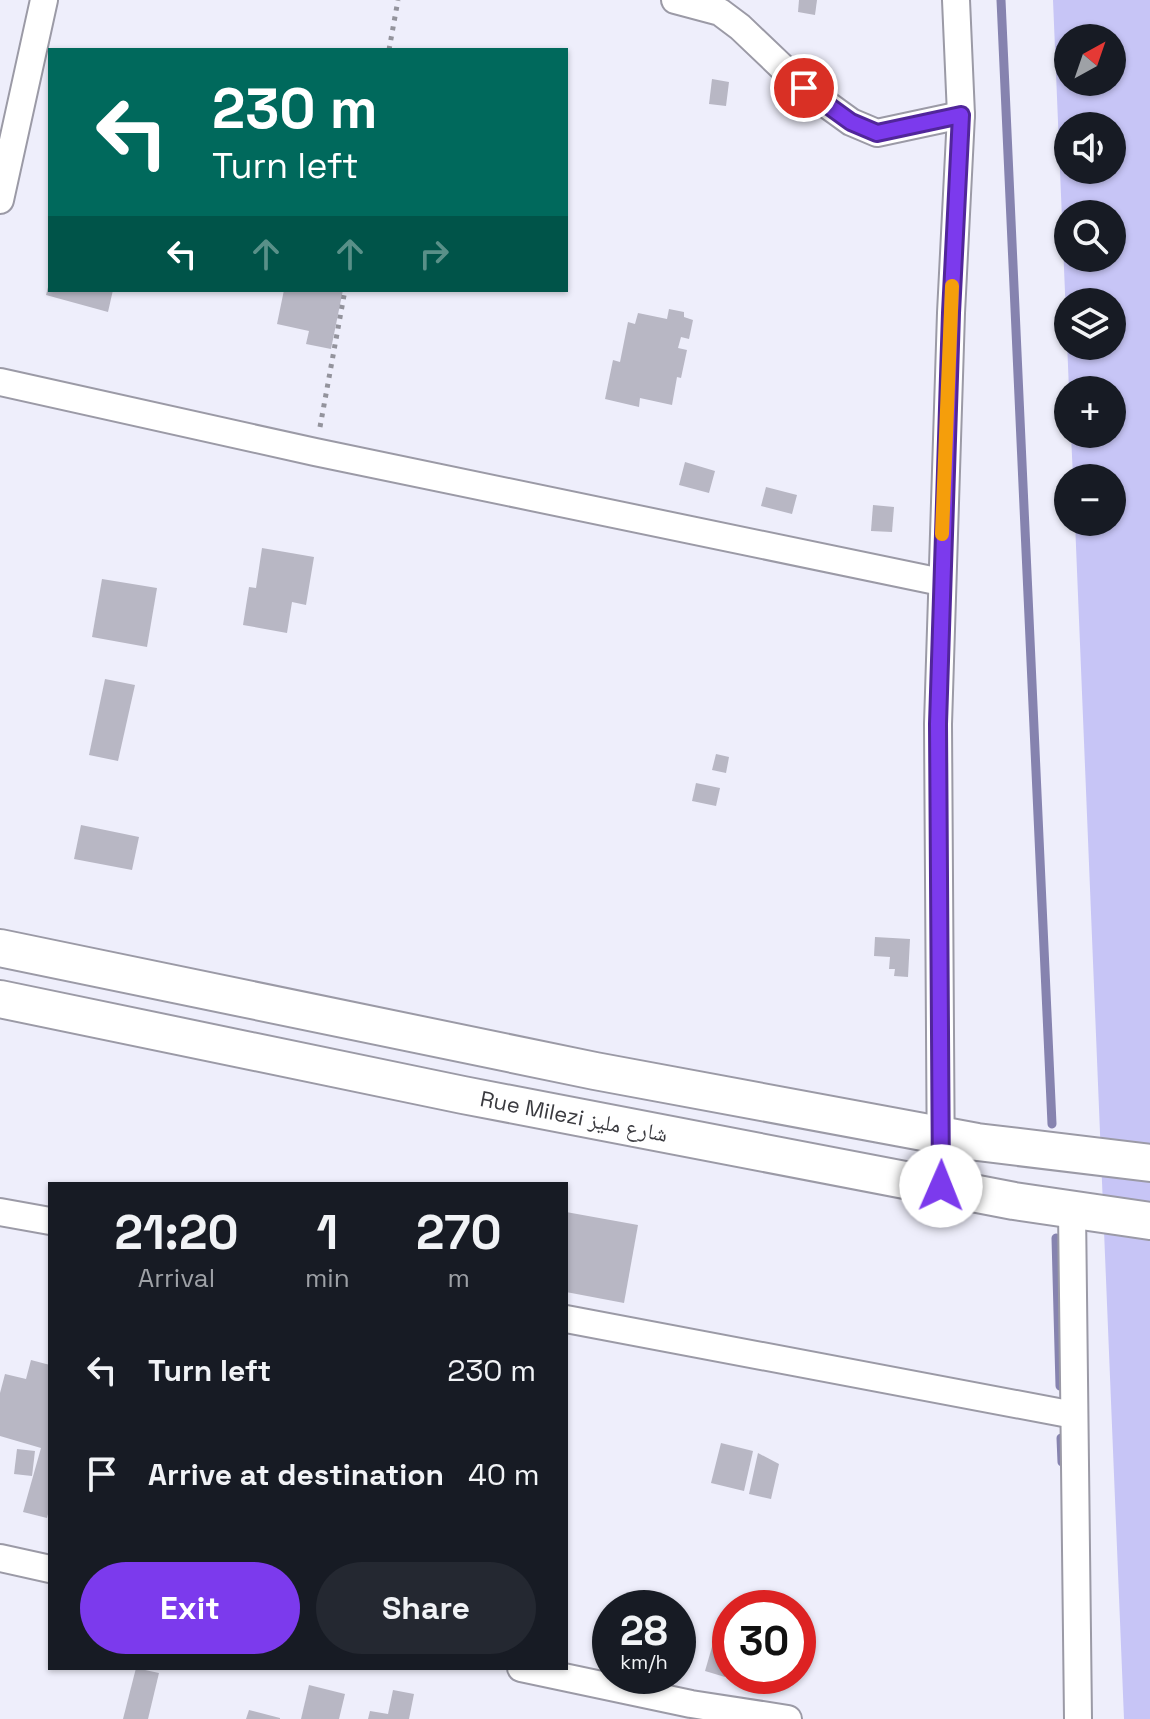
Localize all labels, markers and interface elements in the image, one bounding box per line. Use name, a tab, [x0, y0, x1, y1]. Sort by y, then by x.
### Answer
north arrow	[1054, 24, 1126, 96]
map controls	[1054, 24, 1126, 536]
pin	[770, 54, 838, 122]
icon: arrive	[782, 66, 826, 110]
text: 230 m	[212, 73, 378, 144]
icon: left	[80, 80, 184, 184]
button: sound	[1054, 112, 1126, 184]
text: Turn left	[212, 143, 359, 189]
button: search	[1054, 200, 1126, 272]
icon: left	[160, 232, 204, 276]
icon: ahead	[244, 232, 288, 276]
icon: ahead	[328, 232, 372, 276]
icon: right	[412, 232, 456, 276]
button: layers	[1054, 288, 1126, 360]
button: +	[1054, 376, 1126, 448]
button: −	[1054, 464, 1126, 536]
street label: Rue Milezi شارع مليز	[478, 1084, 670, 1148]
position arrow	[899, 1144, 983, 1228]
text: 21:20	[114, 1202, 239, 1263]
text: 1	[316, 1202, 338, 1263]
text: 270	[416, 1202, 502, 1263]
text: Arrival	[138, 1261, 215, 1295]
text: min	[305, 1261, 350, 1295]
text: m	[448, 1261, 470, 1295]
icon: left	[80, 1348, 124, 1392]
text: Turn left	[148, 1351, 271, 1390]
text: 230 m	[447, 1351, 536, 1390]
icon: arrive	[80, 1452, 124, 1496]
text: Arrive at destination	[148, 1455, 444, 1494]
text: 40 m	[468, 1455, 540, 1494]
button: Exit	[80, 1562, 300, 1654]
button: Share	[316, 1562, 536, 1654]
speed limit sign: 30	[712, 1590, 816, 1694]
text: 28	[620, 1606, 668, 1657]
text: km/h	[620, 1649, 668, 1675]

